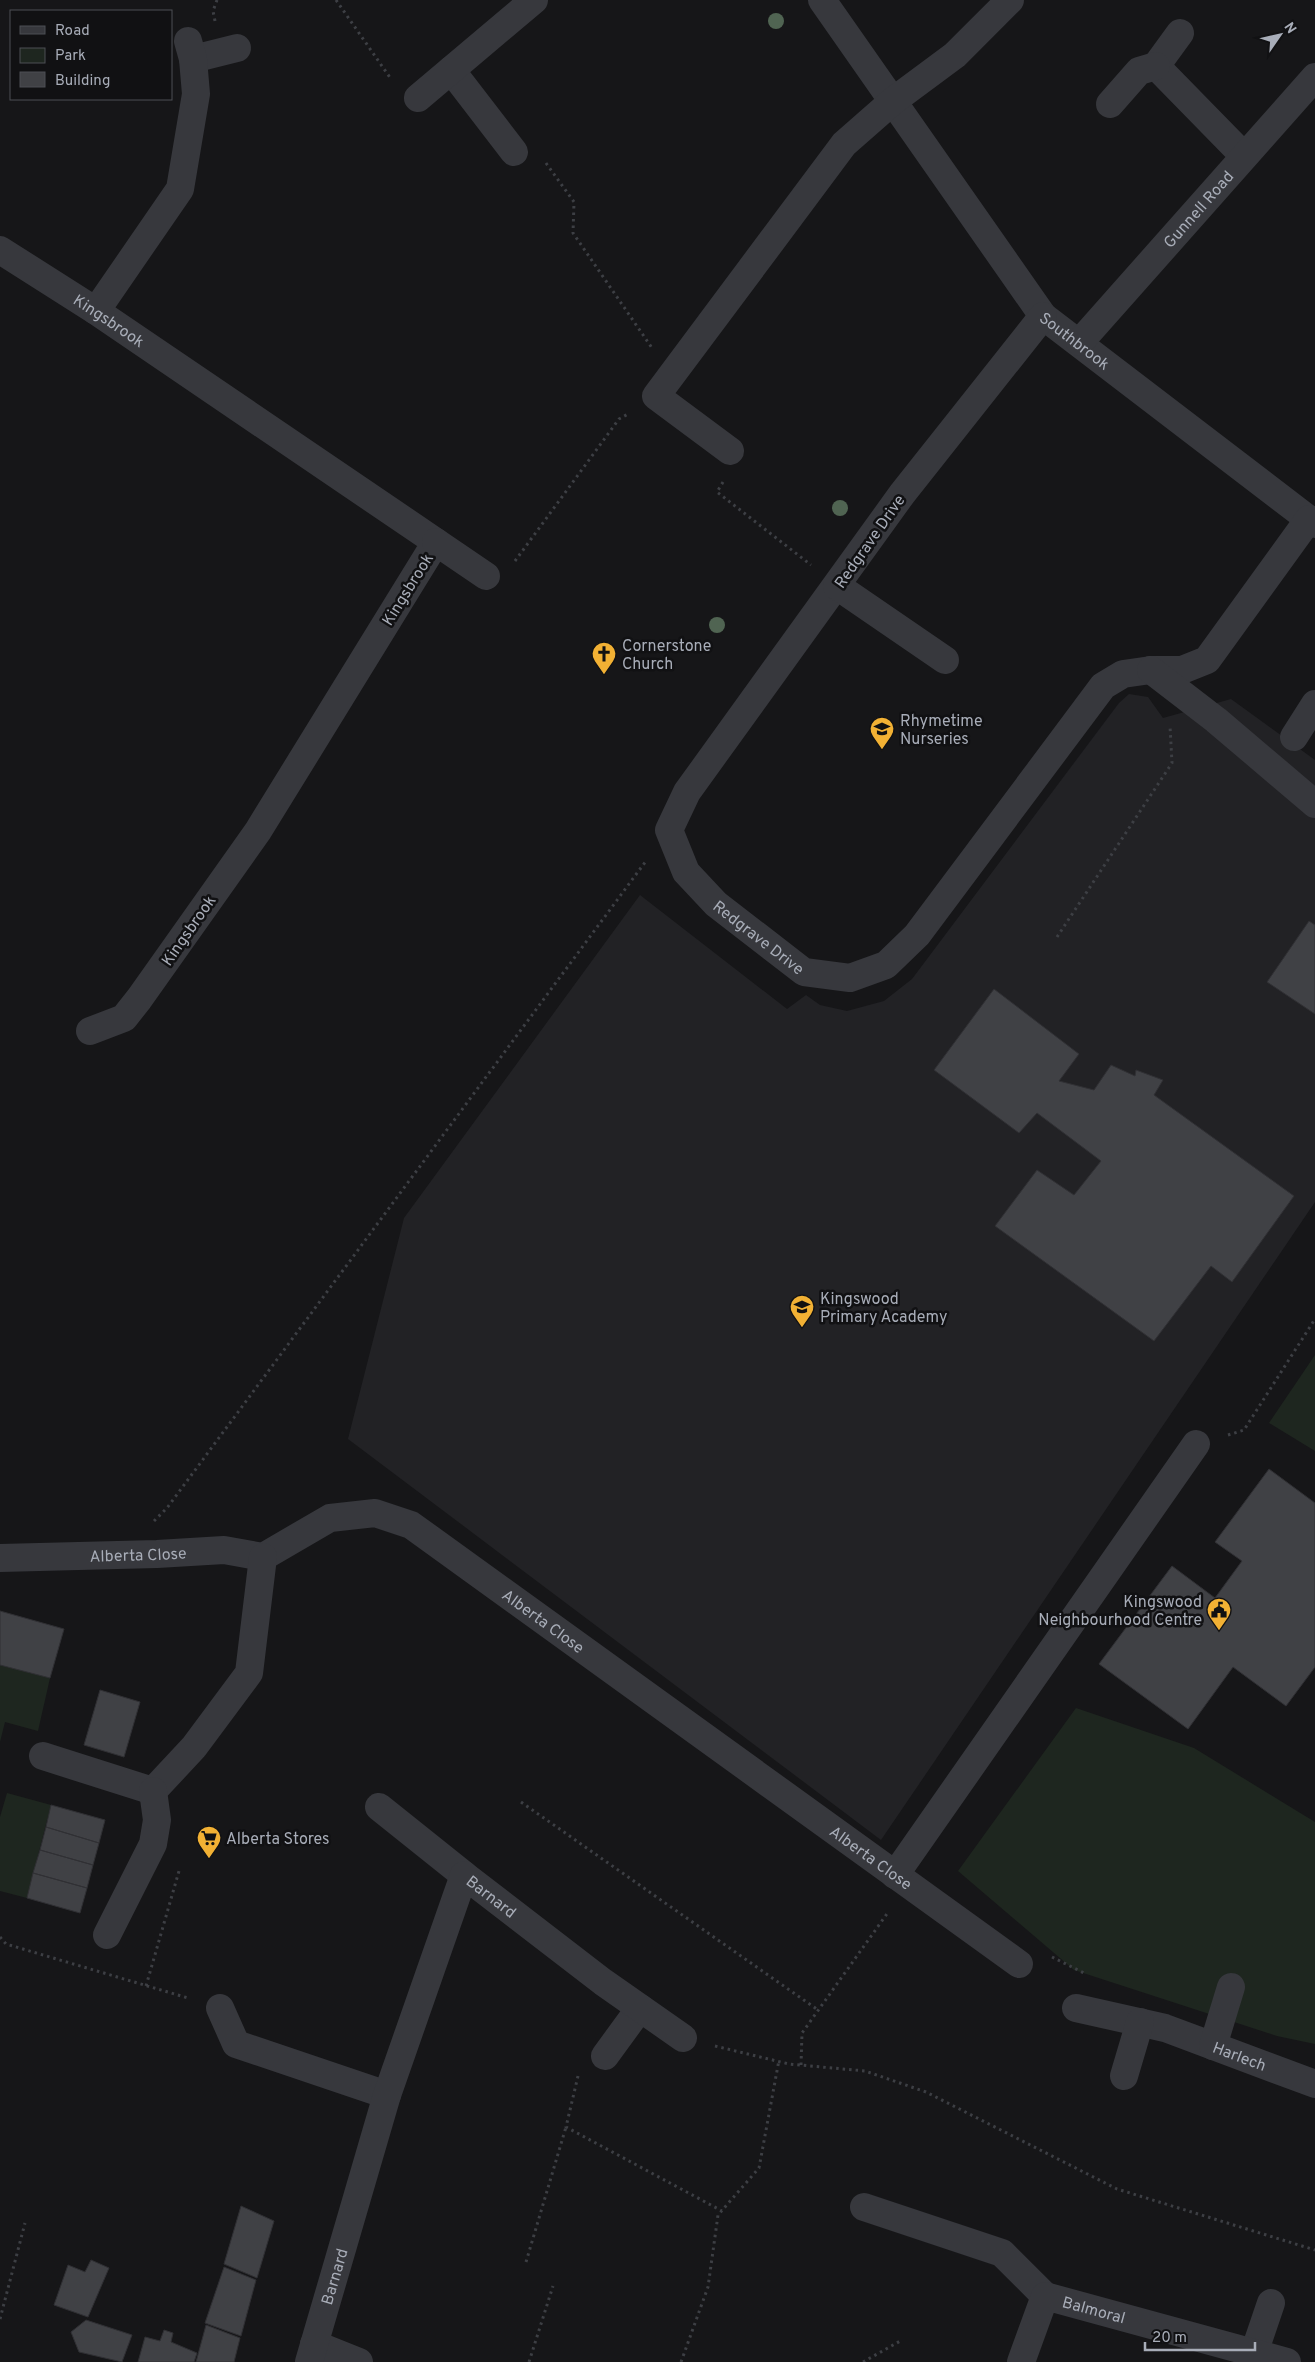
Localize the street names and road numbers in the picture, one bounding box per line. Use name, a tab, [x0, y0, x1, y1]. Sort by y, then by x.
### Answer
street label: Gunnell Road	[1160, 167, 1239, 253]
street label: Kingsbrook	[69, 291, 148, 353]
street label: Southbrook	[1035, 309, 1113, 375]
street label: Redgrave Drive	[831, 491, 910, 593]
street label: Kingsbrook	[379, 550, 439, 630]
street label: Kingsbrook	[158, 892, 221, 970]
street label: Redgrave Drive	[708, 897, 807, 980]
street label: Alberta Close	[89, 1544, 187, 1568]
street label: Alberta Close	[497, 1586, 588, 1659]
street label: Alberta Close	[825, 1822, 915, 1895]
street label: Barnard	[461, 1872, 519, 1923]
street label: Harlech	[1209, 2039, 1269, 2077]
street label: Barnard	[318, 2247, 354, 2308]
street label: Balmoral	[1060, 2293, 1127, 2329]

